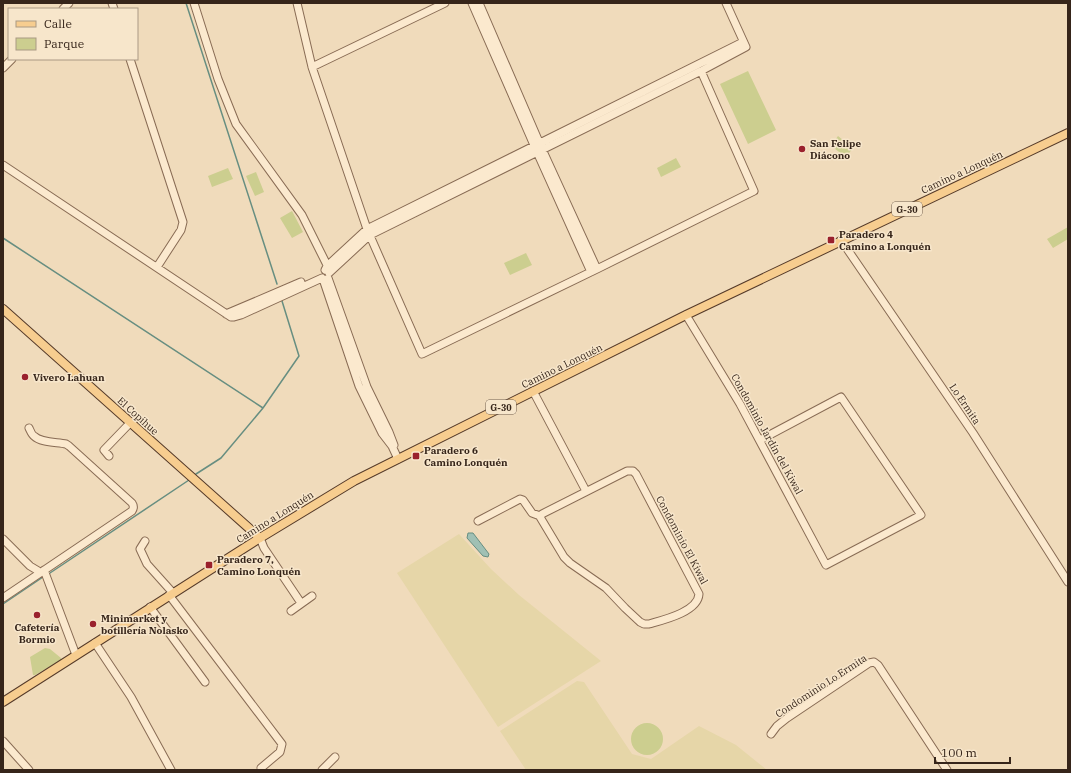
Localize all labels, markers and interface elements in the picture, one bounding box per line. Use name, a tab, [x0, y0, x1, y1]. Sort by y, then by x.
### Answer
legend	[8, 8, 138, 60]
text: Calle	[44, 16, 72, 31]
text: Parque	[44, 36, 84, 51]
place label: San Felipe Diácono	[810, 137, 861, 162]
marker: San Felipe Diácono	[797, 144, 807, 154]
street label: Camino a Lonquén	[919, 147, 1005, 197]
road number: G-30	[892, 202, 922, 216]
place label: Paradero 4 Camino a Lonquén	[839, 228, 931, 253]
marker: Paradero 4 Camino a Lonquén	[826, 235, 836, 245]
street label: Camino a Lonquén	[519, 340, 605, 391]
place label: Vivero Lahuan	[33, 371, 105, 384]
street label: Condominio Jardín del Kiwal	[728, 371, 806, 497]
marker: Vivero Lahuan	[20, 372, 30, 382]
street label: Lo Ermita	[947, 381, 984, 427]
street label: El Copihue	[115, 394, 161, 438]
road number: G-30	[486, 400, 516, 414]
place label: Paradero 6 Camino Lonquén	[424, 444, 508, 469]
marker: Paradero 6 Camino Lonquén	[411, 451, 421, 461]
street label: Camino a Lonquén	[234, 488, 317, 546]
street label: Condominio El Kiwal	[653, 493, 711, 587]
place label: Paradero 7, Camino Lonquén	[217, 553, 301, 578]
marker: Paradero 7, Camino Lonquén	[204, 560, 214, 570]
marker: Cafetería Bormio	[32, 610, 42, 620]
place label: Minimarket y botillería Nolasko	[101, 612, 188, 637]
marker: Minimarket y botillería Nolasko	[88, 619, 98, 629]
place label: Cafetería Bormio	[15, 621, 60, 646]
street label: Condominio Lo Ermita	[773, 651, 870, 721]
scale bar	[935, 739, 1010, 765]
text: 100 m	[941, 745, 977, 760]

